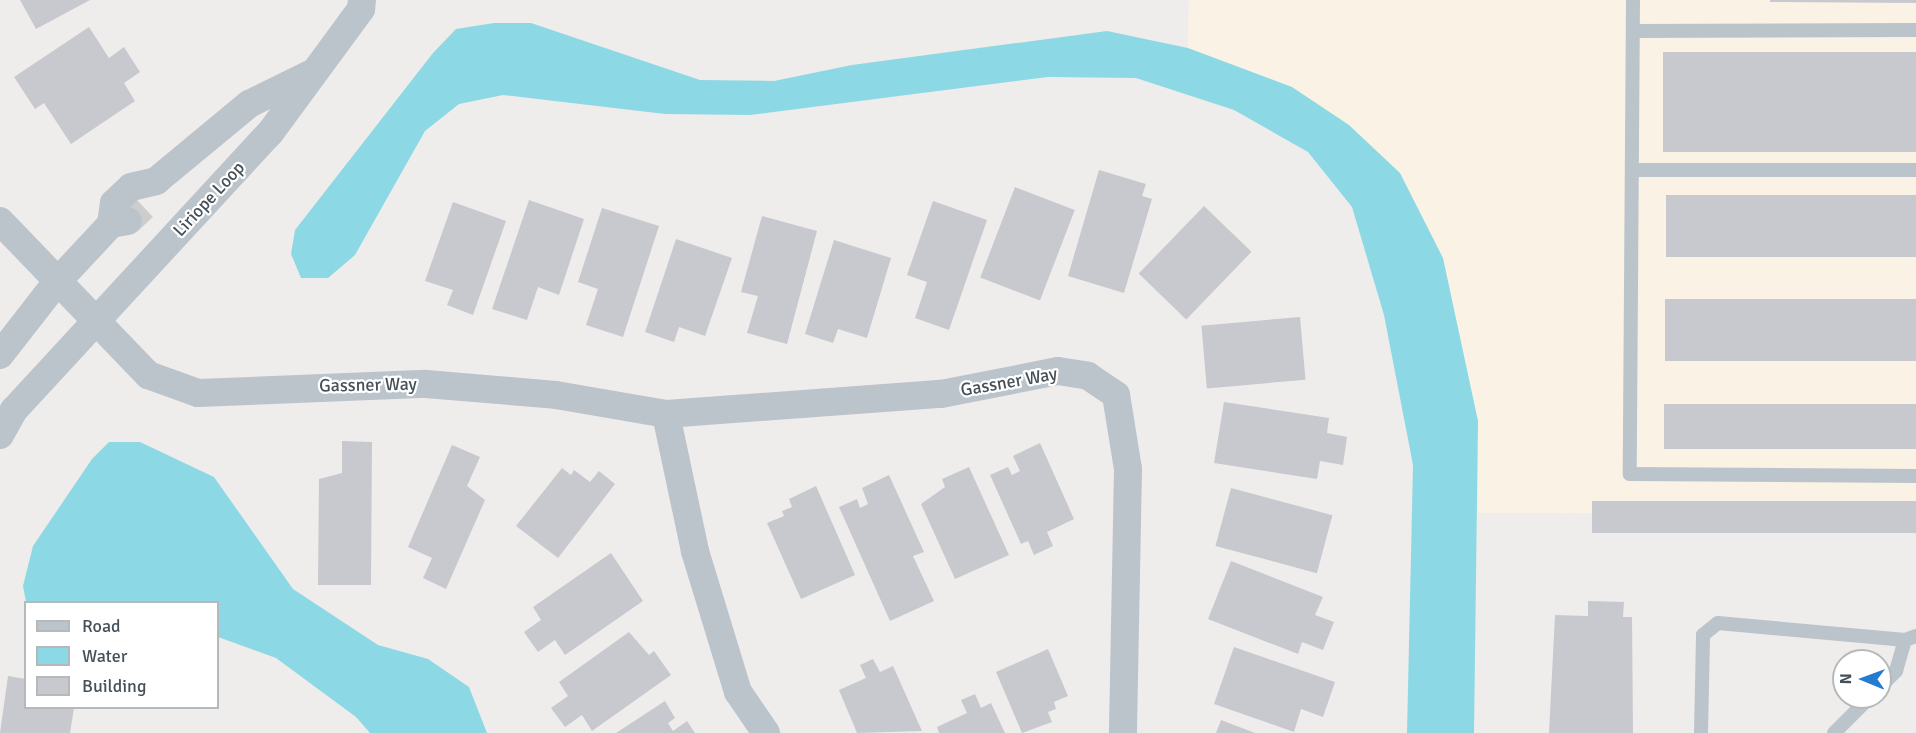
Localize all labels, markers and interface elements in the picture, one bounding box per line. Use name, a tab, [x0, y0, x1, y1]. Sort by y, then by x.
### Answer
street label: Liriope Loop	[169, 157, 249, 241]
street label: Gassner Way	[959, 363, 1059, 401]
street label: Gassner Way	[319, 373, 417, 397]
legend	[24, 601, 219, 709]
text: Road	[82, 615, 121, 637]
text: Water	[82, 645, 127, 667]
north arrow	[1832, 649, 1892, 709]
text: N	[1836, 673, 1856, 684]
text: Building	[82, 675, 146, 697]

